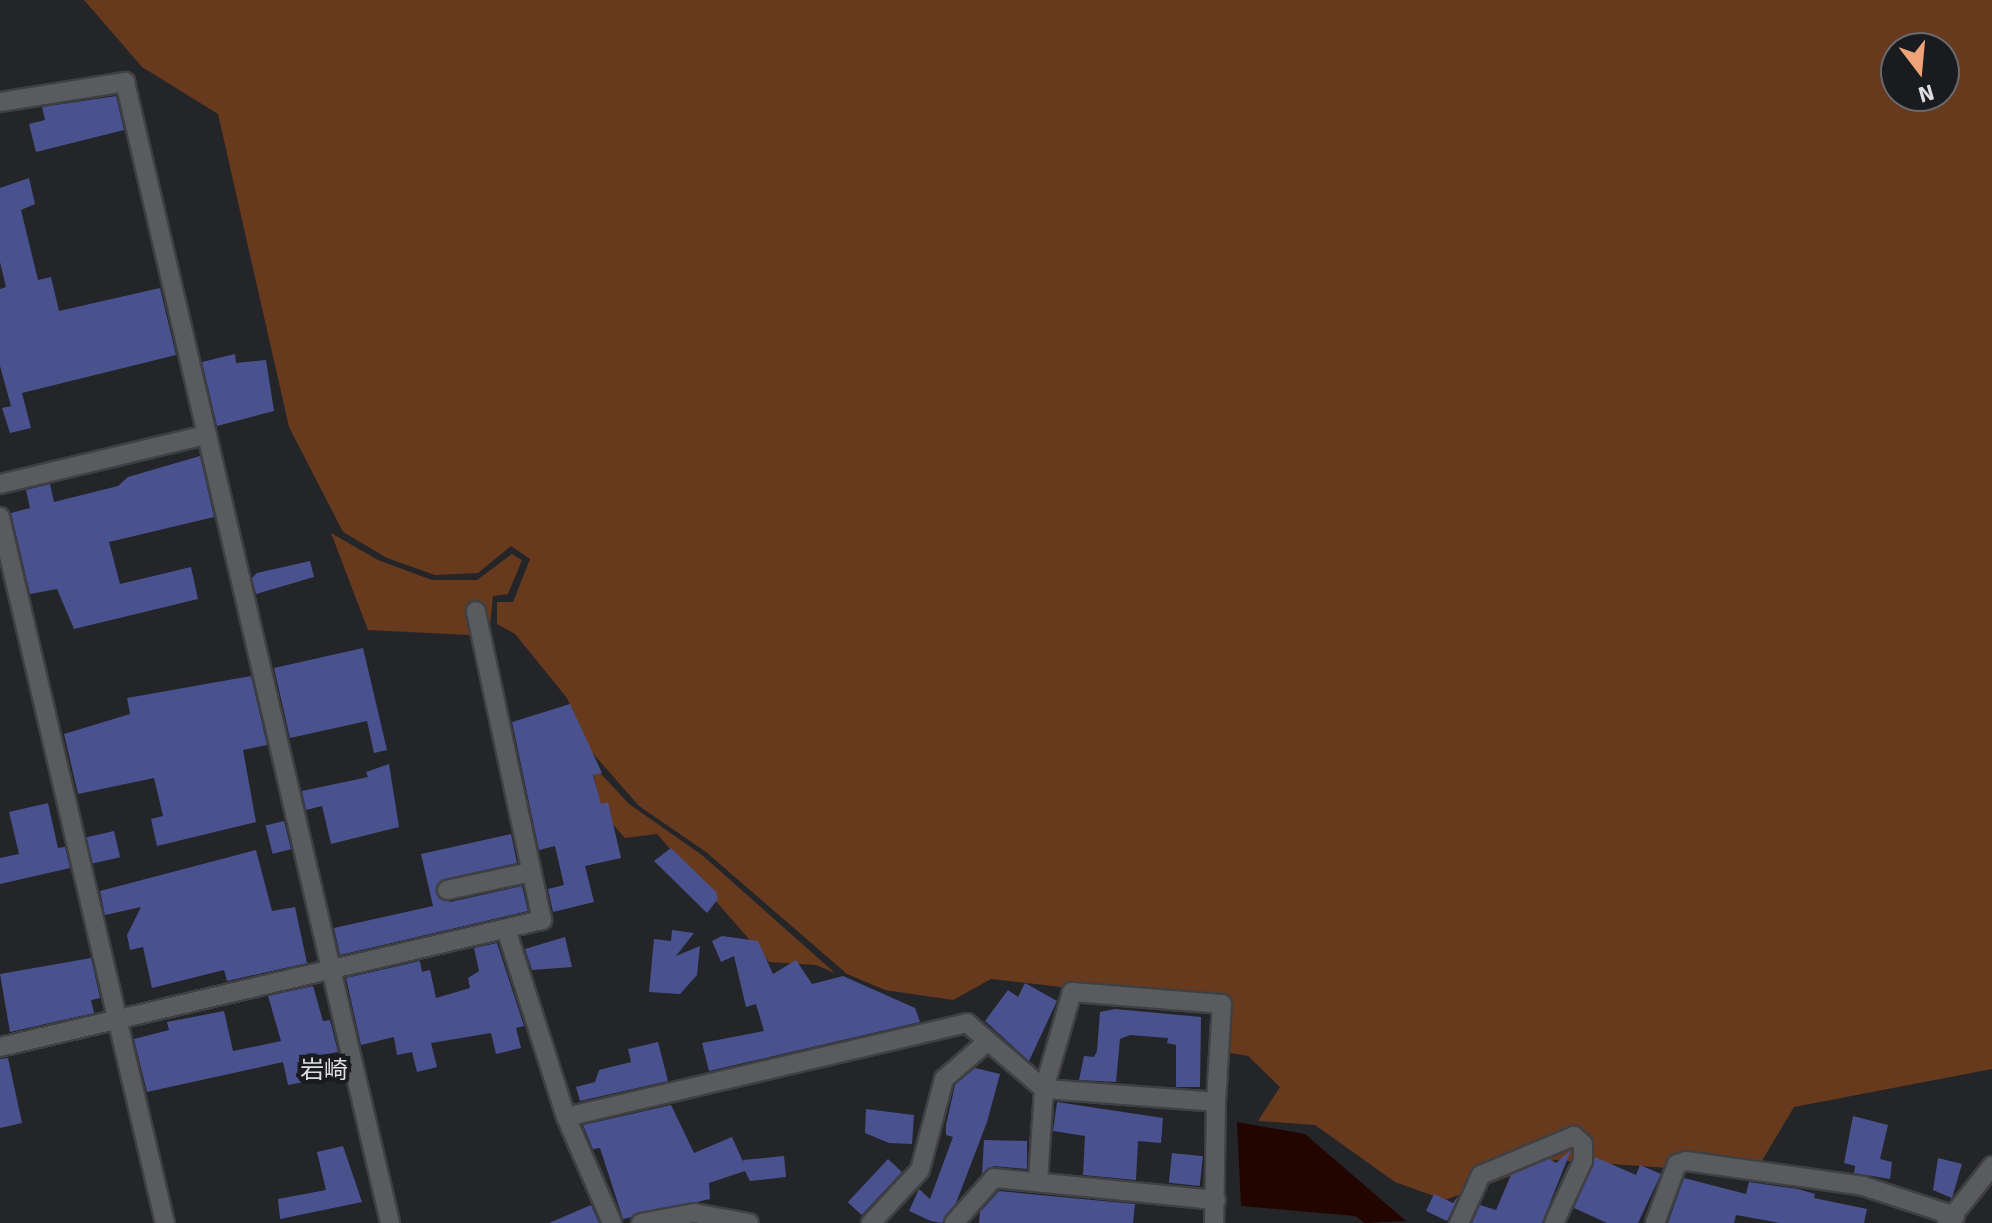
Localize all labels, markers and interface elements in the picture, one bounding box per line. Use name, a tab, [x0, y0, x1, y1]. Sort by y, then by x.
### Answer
north arrow	[1880, 32, 1960, 112]
text: N	[1915, 79, 1937, 109]
district label: 岩崎	[300, 1057, 348, 1085]

